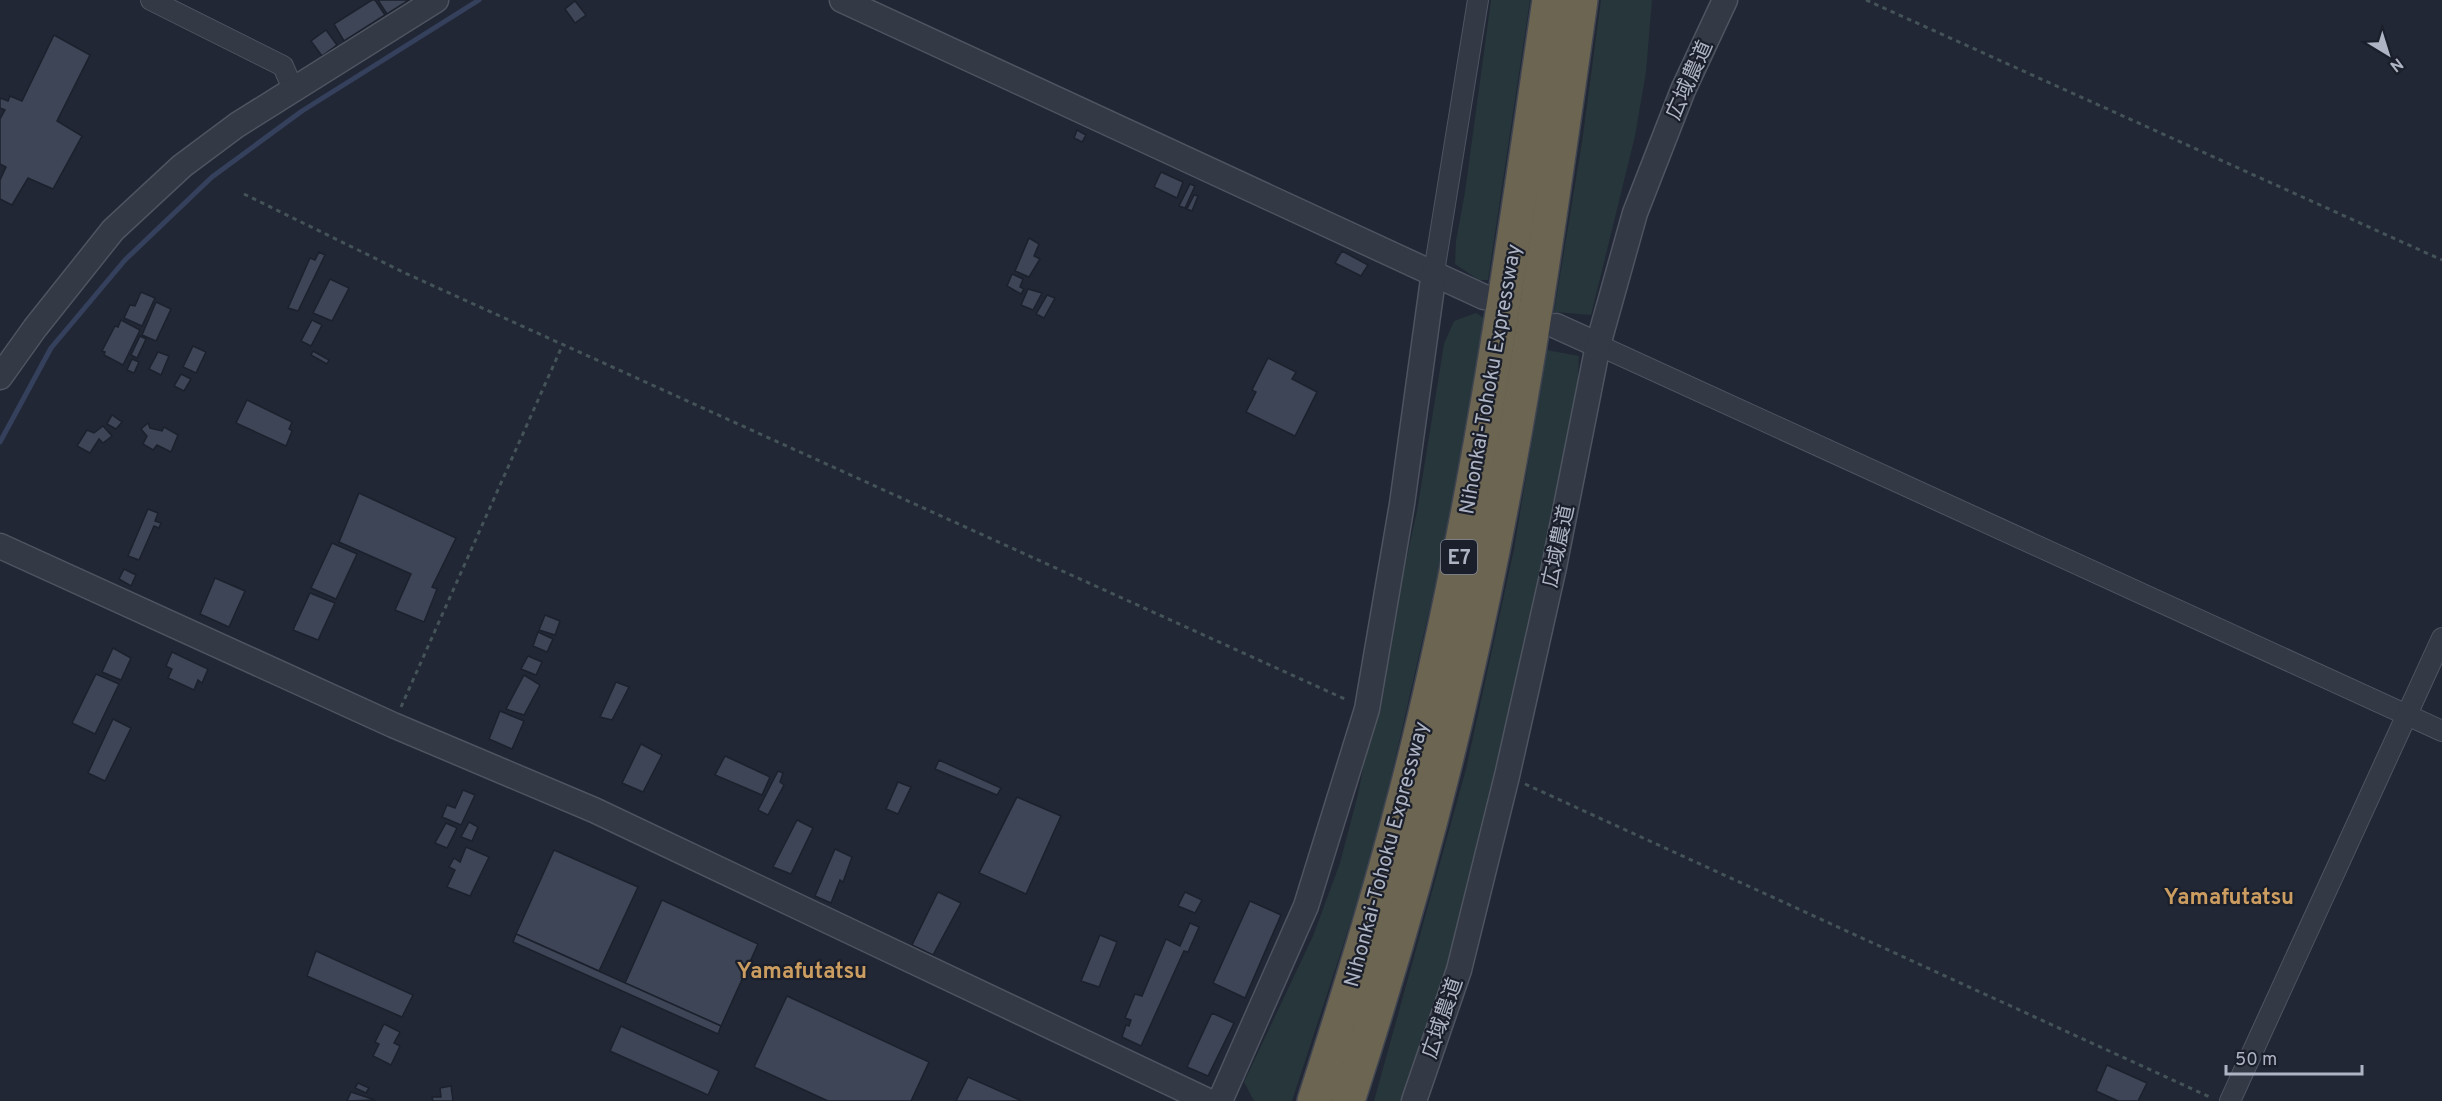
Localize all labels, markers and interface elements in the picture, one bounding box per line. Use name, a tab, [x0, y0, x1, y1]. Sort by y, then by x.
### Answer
north arrow	[2358, 24, 2418, 84]
street label: 広域農道	[1661, 37, 1720, 124]
text: N	[2385, 53, 2407, 76]
street label: Nihonkai-Tohoku Expressway	[1454, 242, 1529, 517]
street label: 広域農道	[1538, 502, 1581, 590]
road number: E7	[1441, 540, 1477, 574]
street label: Nihonkai-Tohoku Expressway	[1339, 719, 1436, 990]
district label: Yamafutatsu	[2164, 885, 2294, 912]
district label: Yamafutatsu	[737, 959, 867, 986]
street label: 広域農道	[1417, 974, 1470, 1063]
scale bar	[2226, 1038, 2362, 1076]
text: 50 m	[2235, 1049, 2277, 1072]

